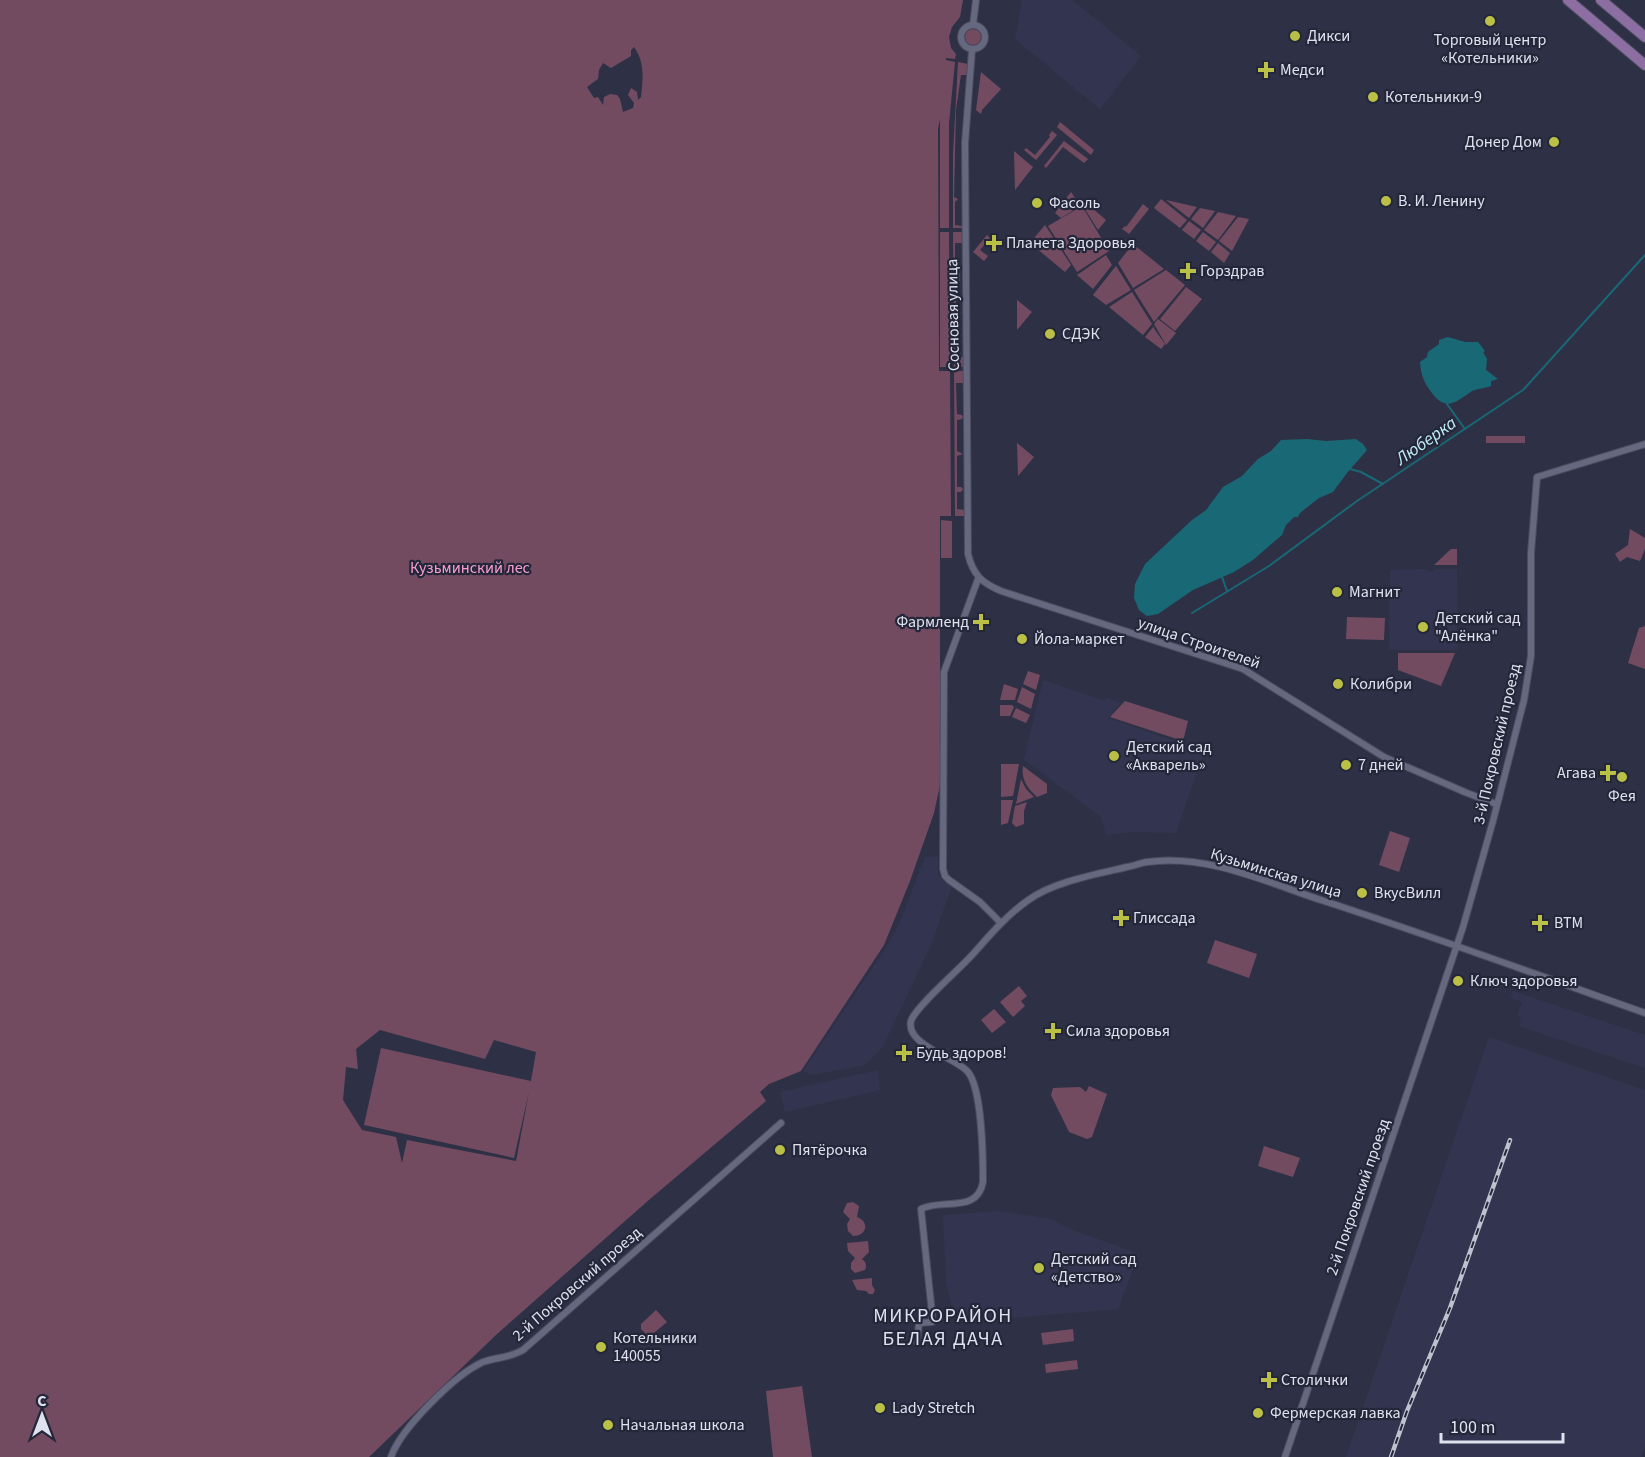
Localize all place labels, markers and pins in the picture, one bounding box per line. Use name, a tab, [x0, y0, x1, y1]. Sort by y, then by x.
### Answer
marker: Торговый центр «Котельники»	[1483, 14, 1497, 28]
place label: Дикси	[1307, 25, 1350, 47]
marker: Дикси	[1288, 29, 1302, 43]
place label: Торговый центр «Котельники»	[1434, 29, 1547, 69]
place label: Медси	[1280, 59, 1324, 81]
marker: Медси	[1257, 61, 1275, 79]
place label: Котельники-9	[1385, 86, 1482, 108]
marker: Котельники-9	[1366, 90, 1380, 104]
place label: Донер Дом	[1465, 131, 1542, 153]
marker: Донер Дом	[1547, 135, 1561, 149]
place label: В. И. Ленину	[1398, 190, 1485, 212]
place label: Фасоль	[1049, 192, 1101, 214]
marker: В. И. Ленину	[1379, 194, 1393, 208]
marker: Фасоль	[1030, 196, 1044, 210]
place label: Планета Здоровья	[1006, 232, 1136, 254]
marker: Планета Здоровья	[987, 236, 1001, 250]
place label: Горздрав	[1200, 260, 1264, 282]
marker: Горздрав	[1181, 264, 1195, 278]
place label: СДЭК	[1062, 323, 1100, 345]
marker: СДЭК	[1043, 327, 1057, 341]
place label: Магнит	[1349, 581, 1401, 603]
marker: Магнит	[1330, 585, 1344, 599]
place label: Детский сад "Алёнка"	[1435, 607, 1521, 647]
place label: Фармленд	[897, 611, 969, 633]
marker: Фармленд	[974, 615, 988, 629]
marker: Детский сад "Алёнка"	[1416, 620, 1430, 634]
place label: Йола-маркет	[1034, 628, 1125, 650]
marker: Йола-маркет	[1015, 632, 1029, 646]
place label: Колибри	[1350, 673, 1412, 695]
marker: Колибри	[1331, 677, 1345, 691]
place label: Детский сад «Акварель»	[1126, 736, 1212, 776]
marker: Детский сад «Акварель»	[1107, 749, 1121, 763]
place label: 7 дней	[1358, 754, 1404, 776]
marker: 7 дней	[1339, 758, 1353, 772]
place label: Агава	[1557, 762, 1596, 784]
marker: Агава	[1601, 766, 1615, 780]
marker: Фея	[1615, 770, 1629, 784]
place label: Фея	[1608, 785, 1636, 807]
place label: ВкусВилл	[1374, 882, 1441, 904]
marker: ВкусВилл	[1355, 886, 1369, 900]
place label: Глиссада	[1133, 907, 1196, 929]
marker: Глиссада	[1114, 911, 1128, 925]
place label: ВТМ	[1554, 912, 1583, 934]
marker: ВТМ	[1531, 914, 1549, 932]
place label: Ключ здоровья	[1470, 970, 1577, 992]
marker: Ключ здоровья	[1451, 974, 1465, 988]
place label: Сила здоровья	[1066, 1020, 1170, 1042]
marker: Сила здоровья	[1044, 1022, 1062, 1040]
place label: Будь здоров!	[916, 1042, 1007, 1064]
marker: Будь здоров!	[897, 1046, 911, 1060]
place label: Пятёрочка	[792, 1139, 867, 1161]
marker: Пятёрочка	[773, 1143, 787, 1157]
place label: Детский сад «Детство»	[1051, 1248, 1137, 1288]
marker: Детский сад «Детство»	[1032, 1261, 1046, 1275]
place label: Котельники 140055	[613, 1327, 697, 1367]
marker: Котельники 140055	[594, 1340, 608, 1354]
place label: Столички	[1281, 1369, 1348, 1391]
marker: Столички	[1262, 1373, 1276, 1387]
place label: Lady Stretch	[892, 1397, 975, 1419]
marker: Lady Stretch	[873, 1401, 887, 1415]
place label: Фермерская лавка	[1270, 1402, 1401, 1424]
marker: Фермерская лавка	[1251, 1406, 1265, 1420]
place label: Начальная школа	[620, 1414, 744, 1436]
marker: Начальная школа	[601, 1418, 615, 1432]

